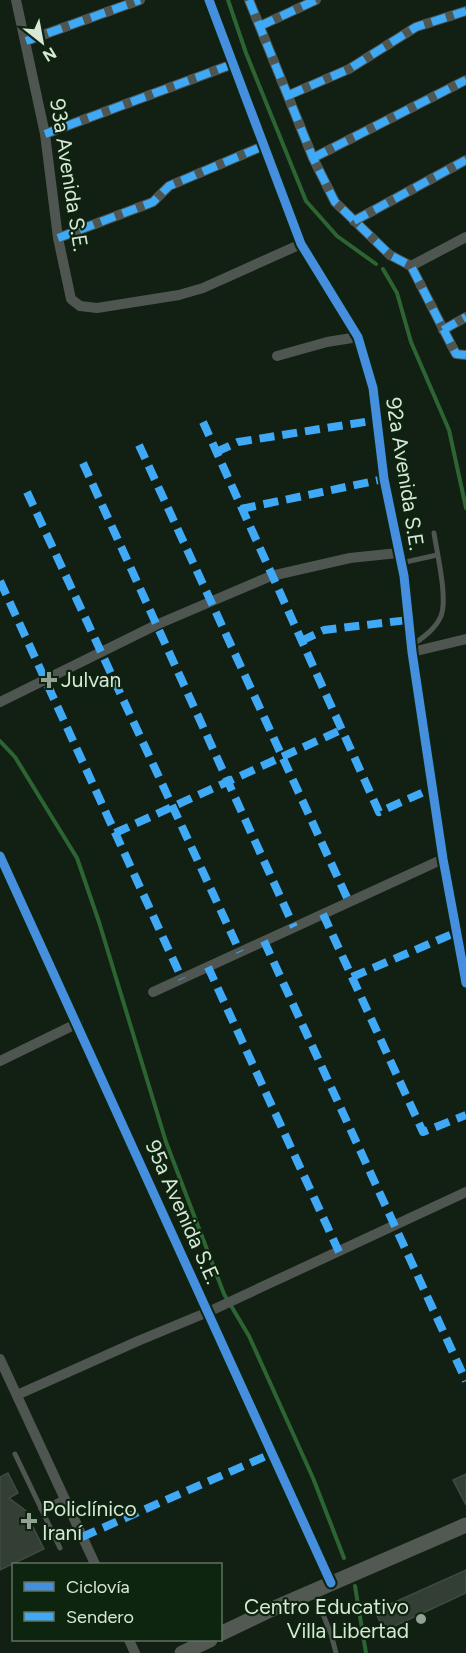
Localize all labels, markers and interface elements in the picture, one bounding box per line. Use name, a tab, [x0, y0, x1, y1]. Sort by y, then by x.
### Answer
north arrow	[12, 12, 72, 72]
text: N	[39, 43, 60, 66]
street label: 93a Avenida S.E.	[45, 97, 94, 253]
street label: 92a Avenida S.E.	[381, 396, 430, 552]
place label: Julvan	[61, 667, 121, 692]
marker: Julvan	[42, 673, 56, 687]
street label: 95a Avenida S.E.	[141, 1136, 226, 1288]
place label: Policlínico Iraní	[42, 1496, 137, 1545]
marker: Policlínico Iraní	[20, 1512, 38, 1530]
legend	[12, 1563, 222, 1641]
text: Ciclovía	[66, 1576, 130, 1598]
place label: Centro Educativo Villa Libertad	[244, 1594, 409, 1643]
text: Sendero	[66, 1606, 134, 1628]
marker: Centro Educativo Villa Libertad	[414, 1612, 428, 1626]

